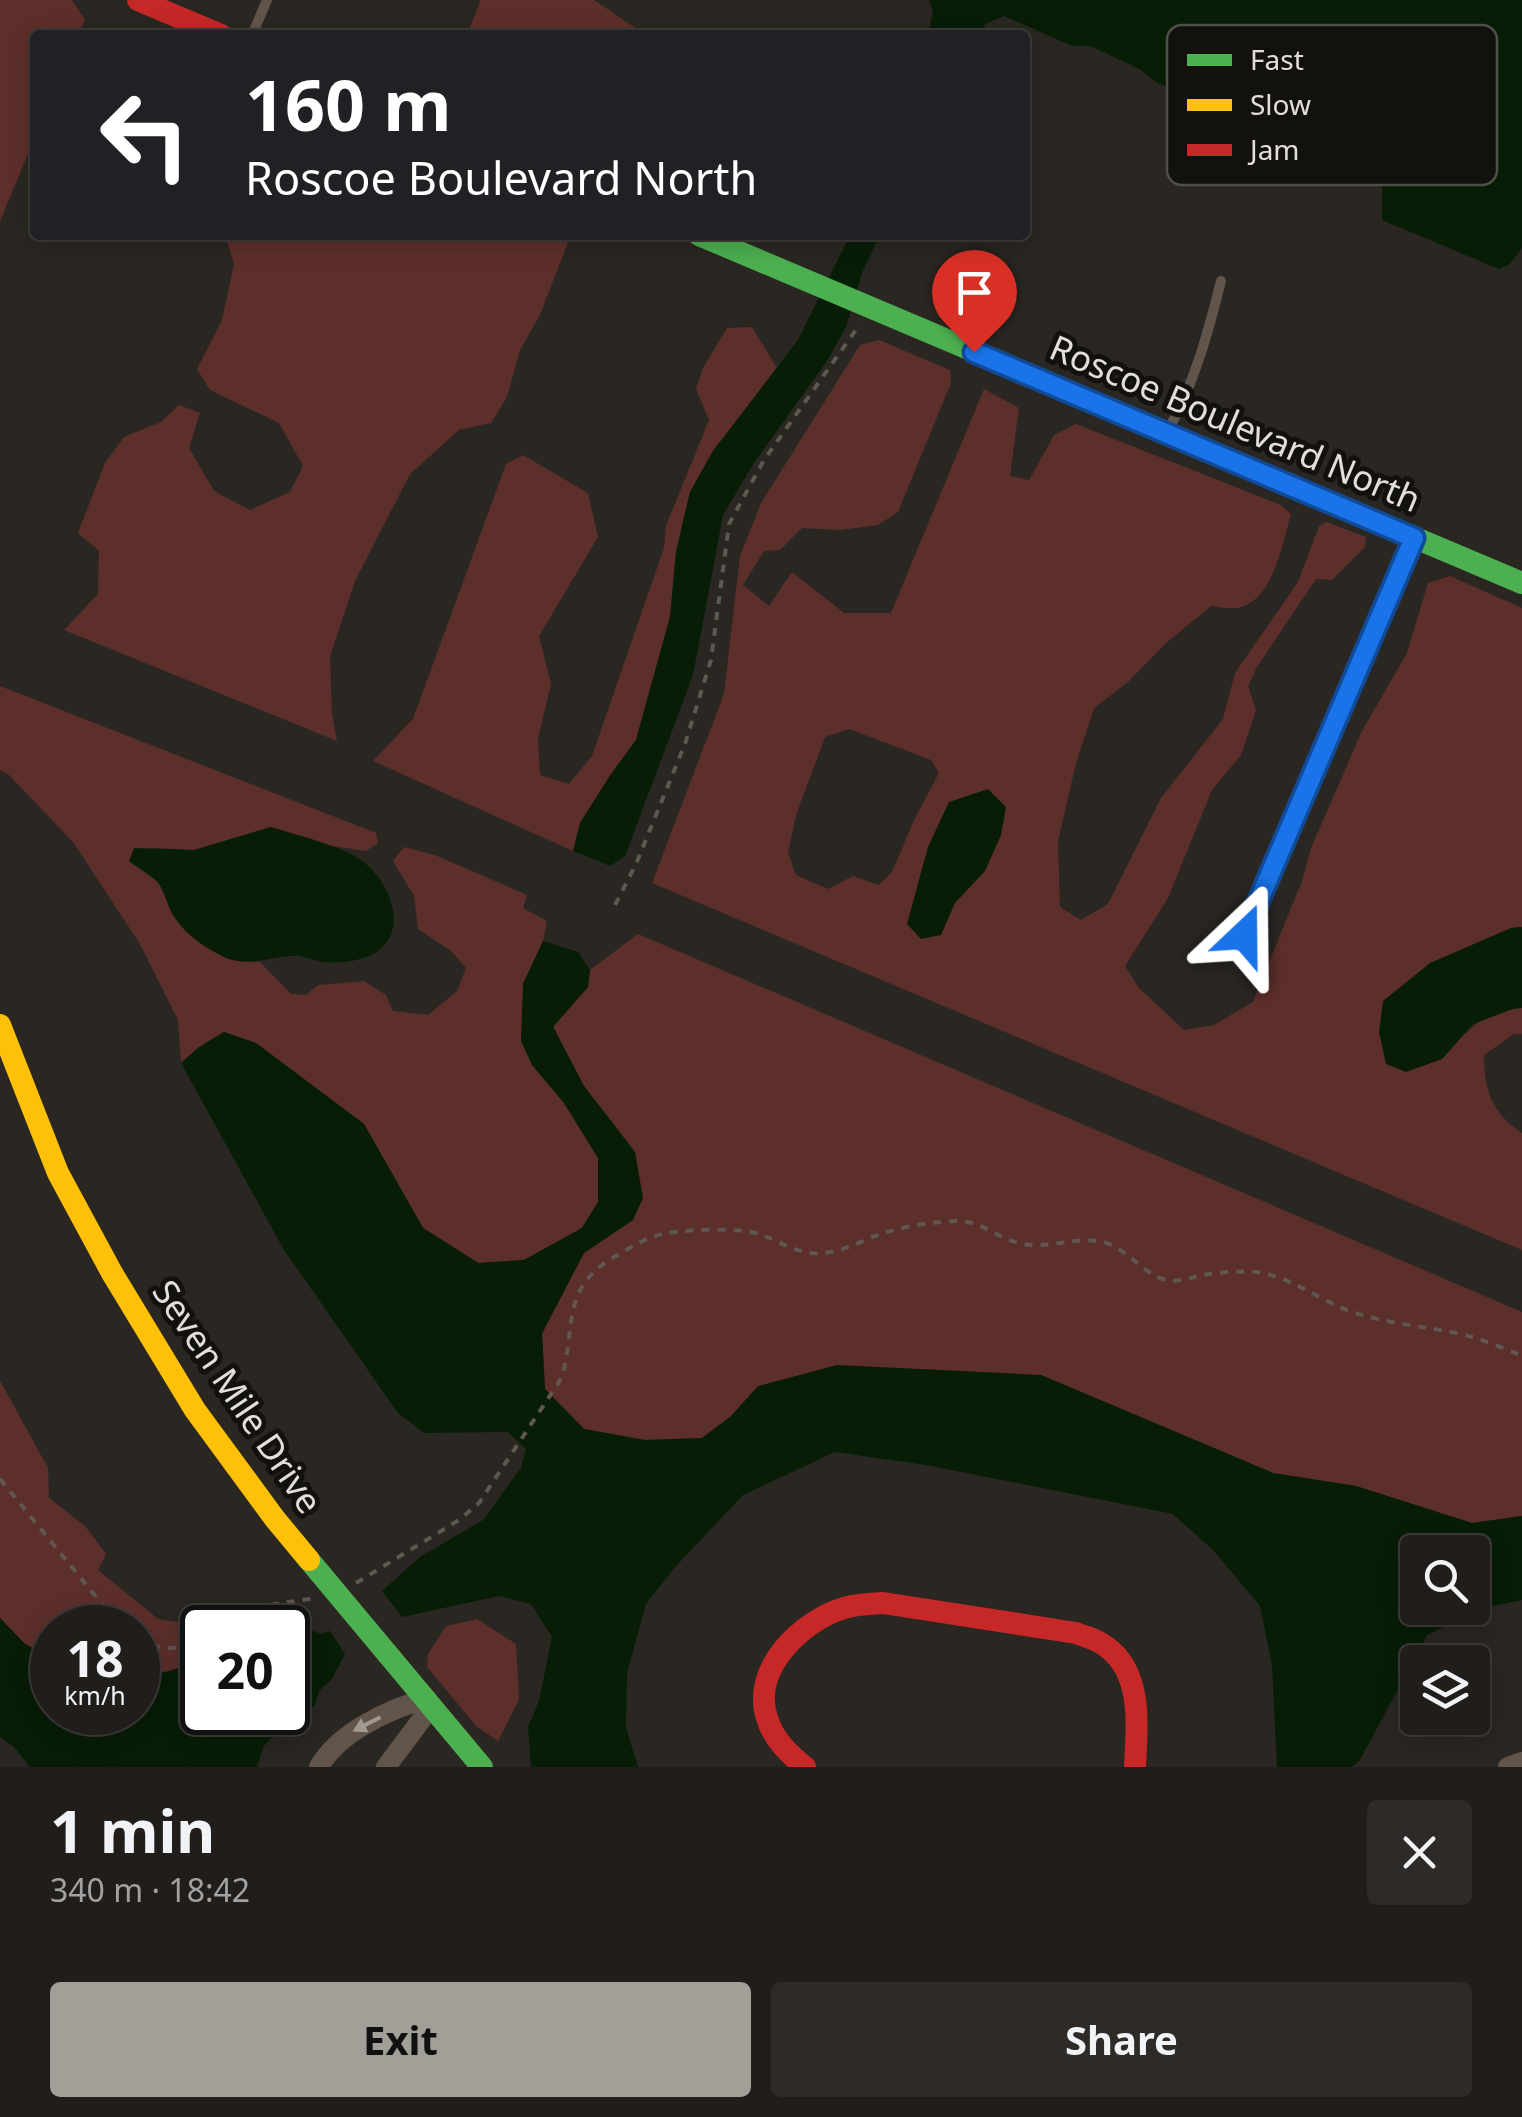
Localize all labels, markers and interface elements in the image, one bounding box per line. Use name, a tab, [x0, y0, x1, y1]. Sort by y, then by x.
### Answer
legend	[1167, 25, 1497, 185]
text: Fast	[1250, 40, 1304, 78]
text: 160 m	[245, 56, 452, 152]
icon: left	[80, 70, 210, 200]
text: Slow	[1250, 85, 1311, 123]
text: Jam	[1247, 130, 1300, 168]
text: Roscoe Boulevard North	[245, 147, 757, 208]
pin	[932, 250, 1017, 353]
icon: arrive	[947, 265, 1002, 320]
street label: Roscoe Boulevard North	[1043, 323, 1428, 522]
position arrow	[1192, 883, 1296, 987]
street label: Seven Mile Drive	[143, 1270, 334, 1522]
map controls	[1400, 1535, 1490, 1735]
button: search	[1400, 1535, 1490, 1625]
speed limit sign: 20	[180, 1605, 310, 1735]
text: 18	[66, 1624, 124, 1692]
button: layers	[1400, 1645, 1490, 1735]
text: km/h	[64, 1678, 126, 1712]
one-way arrow	[352, 1715, 381, 1732]
text: 1 min	[50, 1789, 215, 1871]
button: close	[1367, 1800, 1472, 1905]
text: 340 m · 18:42	[50, 1868, 250, 1911]
button: Exit	[50, 1982, 751, 2097]
button: Share	[771, 1982, 1472, 2097]

